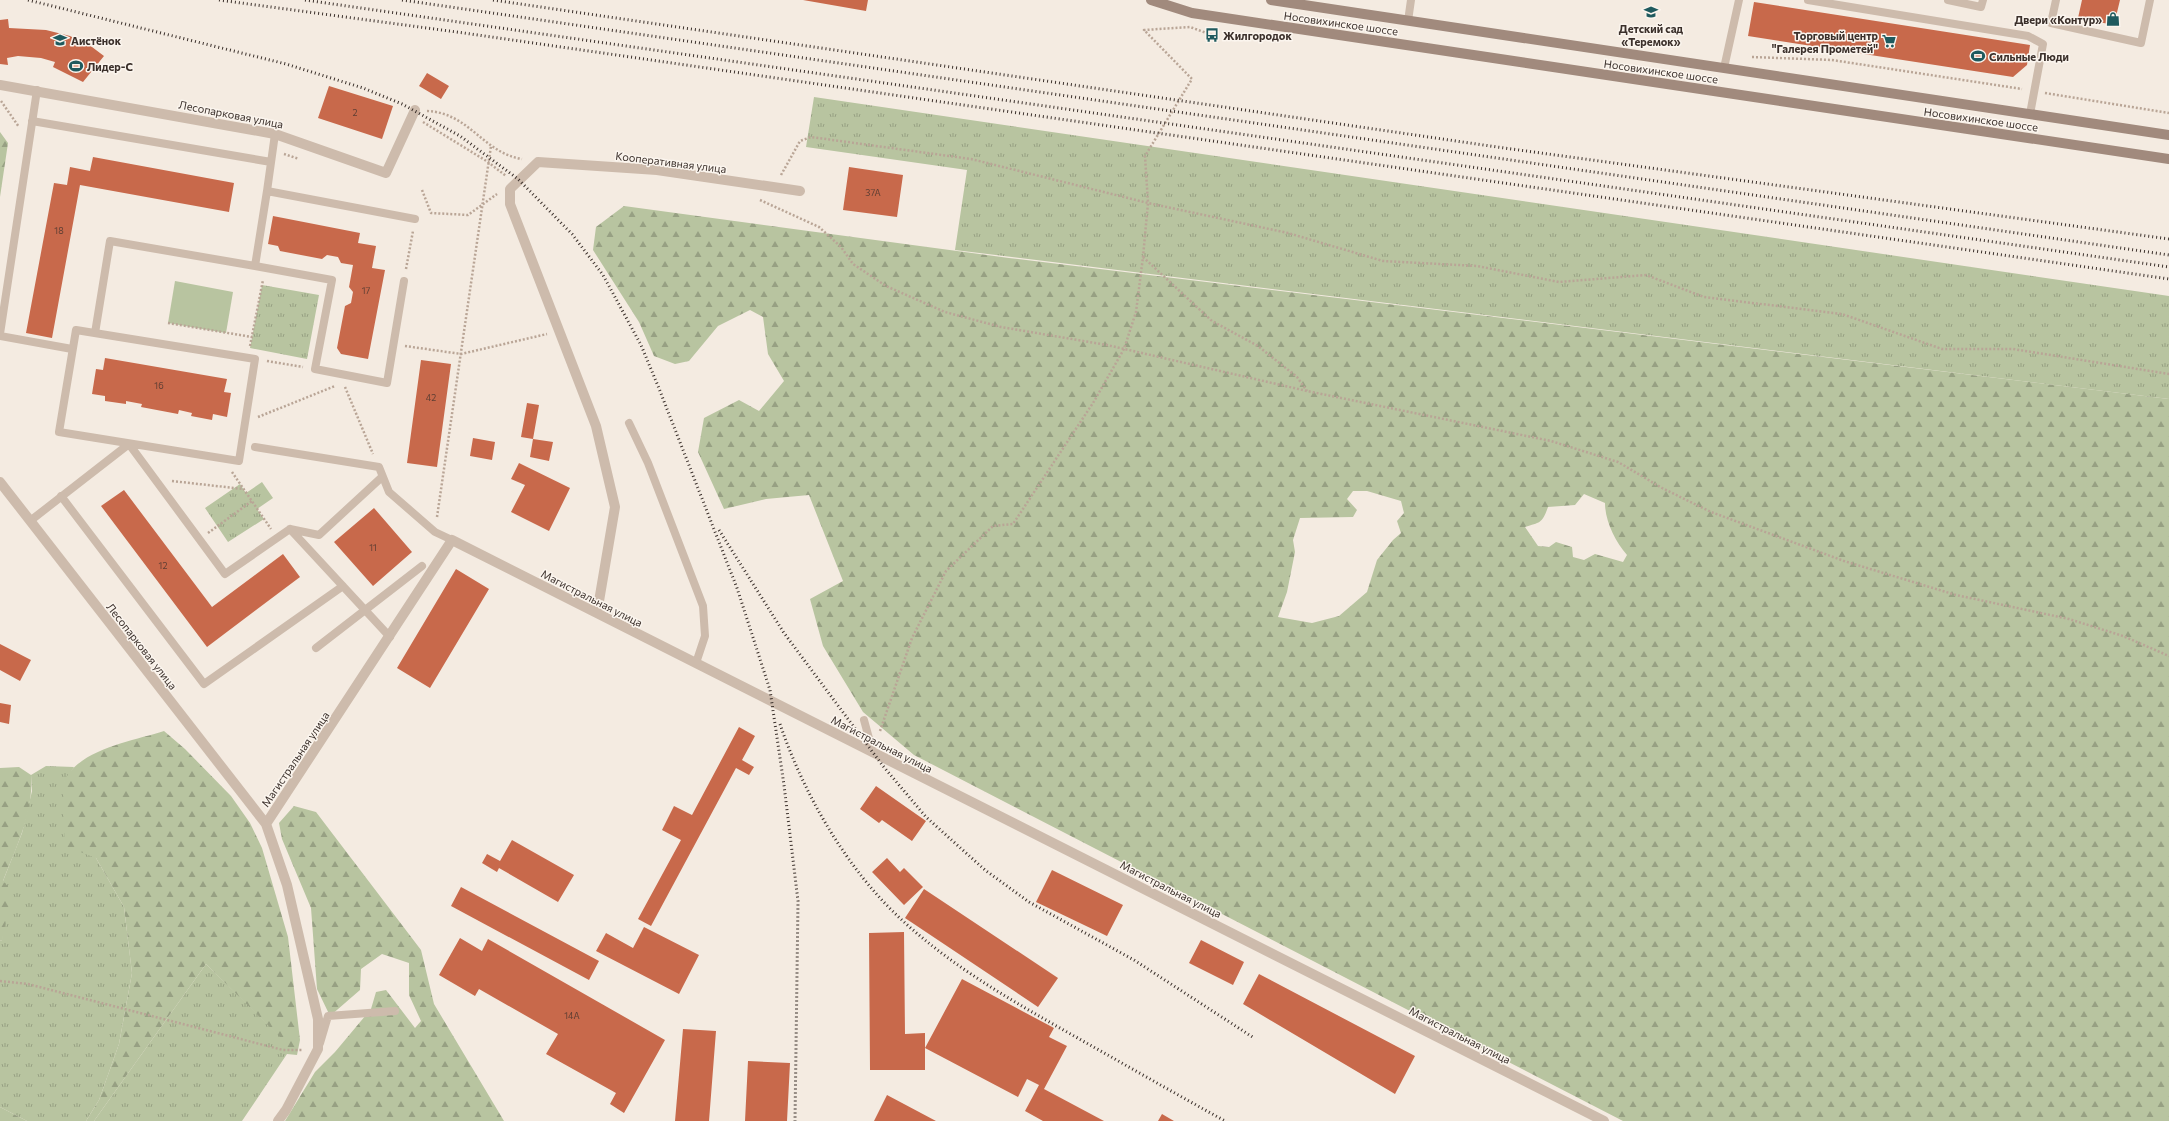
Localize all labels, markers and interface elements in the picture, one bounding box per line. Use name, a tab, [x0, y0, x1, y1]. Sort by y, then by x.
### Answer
school or university icon: Детский сад «Теремок»	[1643, 4, 1659, 20]
street label: Носовихинское шоссе	[1283, 9, 1399, 37]
shop icon: Двери «Контур»	[2105, 11, 2121, 27]
place label: Двери «Контур»	[2014, 13, 2102, 26]
place label: Детский сад «Теремок»	[1619, 22, 1683, 48]
bus stop icon: Жилгородок	[1204, 27, 1220, 43]
place label: Жилгородок	[1223, 29, 1292, 42]
place label: Торговый центр "Галерея Прометей"	[1772, 29, 1879, 55]
school or university icon: Аистёнок	[52, 32, 68, 48]
supermarket icon: Торговый центр "Галерея Прометей"	[1881, 33, 1897, 49]
place label: Аистёнок	[71, 34, 122, 47]
sports icon: Сильные Люди	[1970, 48, 1986, 64]
place label: Сильные Люди	[1989, 50, 2069, 63]
street label: Носовихинское шоссе	[1603, 57, 1719, 85]
sports icon: Лидер-С	[68, 58, 84, 74]
place label: Лидер-С	[87, 60, 133, 73]
street label: Лесопарковая улица	[178, 97, 284, 131]
street label: Носовихинское шоссе	[1923, 105, 2039, 133]
house number: 2	[353, 107, 358, 118]
street label: Кооперативная улица	[615, 149, 727, 175]
house number: 37А	[865, 187, 881, 198]
house number: 18	[54, 225, 64, 236]
house number: 17	[362, 285, 371, 296]
house number: 16	[154, 380, 164, 391]
house number: 42	[426, 392, 436, 403]
house number: 11	[369, 542, 377, 553]
house number: 12	[159, 560, 167, 571]
street label: Магистральная улица	[539, 567, 645, 629]
street label: Лесопарковая улица	[104, 600, 180, 692]
street label: Магистральная улица	[258, 709, 332, 809]
street label: Магистральная улица	[829, 713, 935, 775]
street label: Магистральная улица	[1118, 858, 1224, 920]
street label: Магистральная улица	[1407, 1004, 1513, 1066]
house number: 14А	[564, 1010, 580, 1021]

